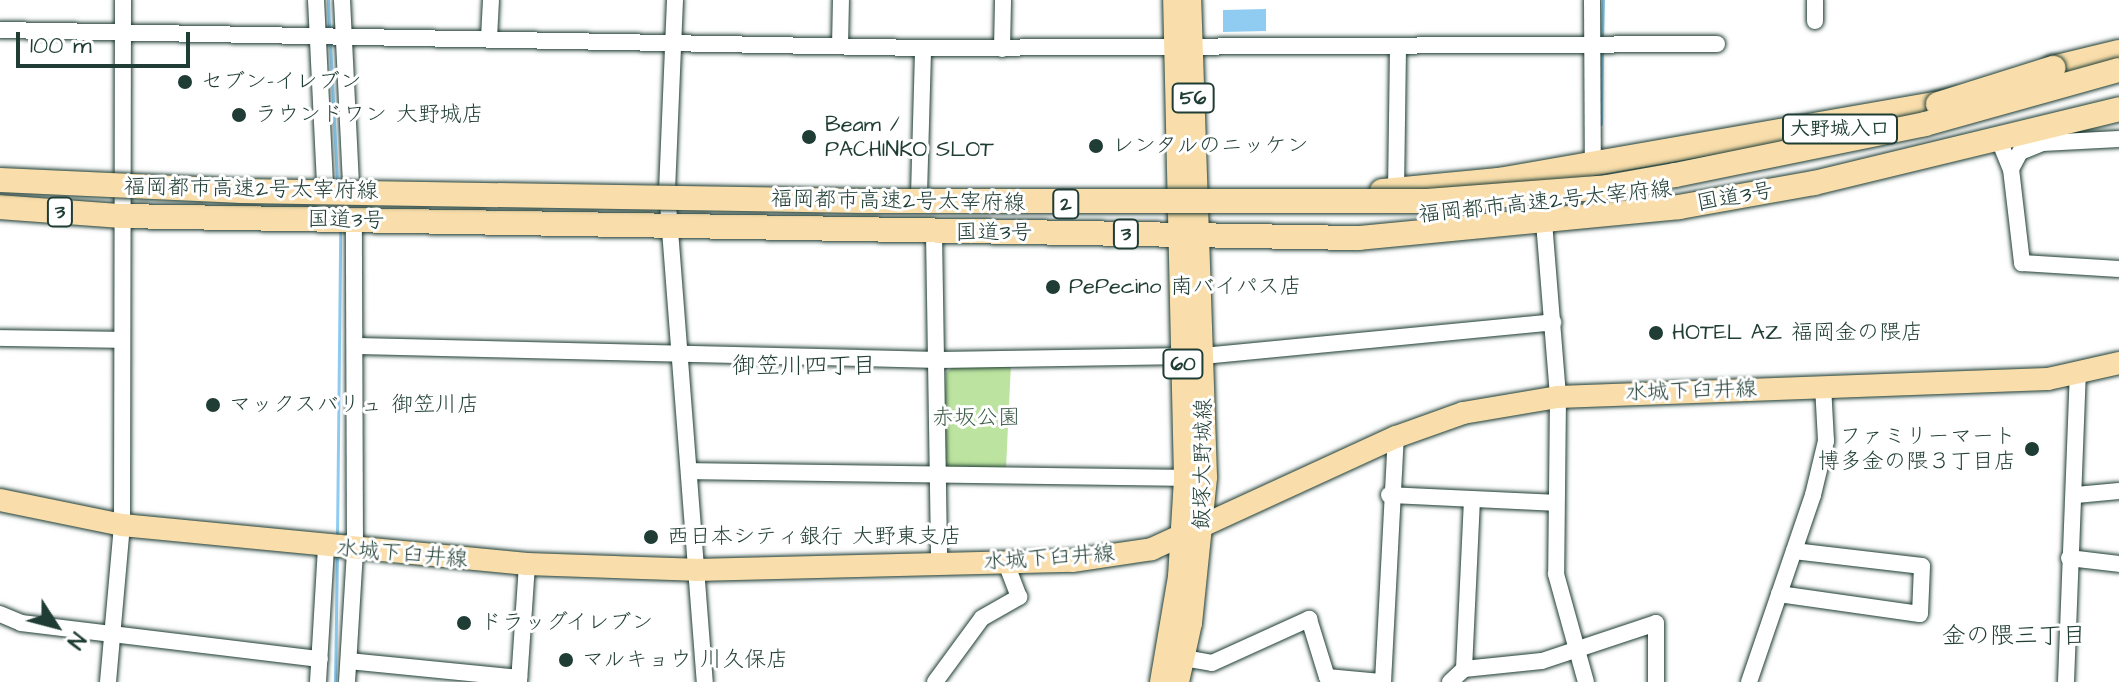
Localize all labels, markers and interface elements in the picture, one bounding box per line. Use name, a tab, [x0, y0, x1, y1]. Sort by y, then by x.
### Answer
scale bar	[20, 16, 194, 66]
text: 100 m	[30, 29, 92, 63]
place label: セブン-イレブン	[201, 69, 362, 95]
marker: セブン-イレブン	[176, 73, 194, 91]
road number: 56	[1171, 82, 1215, 114]
place label: ラウンドワン 大野城店	[255, 102, 484, 128]
marker: ラウンドワン 大野城店	[230, 106, 248, 124]
place label: Beam / PACHINKO SLOT	[825, 111, 994, 162]
road number: 大野城入口	[1782, 113, 1898, 145]
marker: Beam / PACHINKO SLOT	[800, 128, 818, 146]
place label: レンタルのニッケン	[1112, 133, 1310, 159]
marker: レンタルのニッケン	[1087, 137, 1105, 155]
street label: 福岡都市高速2号太宰府線	[123, 174, 379, 204]
street label: 福岡都市高速2号太宰府線	[1417, 176, 1673, 228]
street label: 国道3号	[1695, 177, 1775, 217]
street label: 福岡都市高速2号太宰府線	[770, 186, 1026, 216]
road number: 2	[1052, 188, 1080, 220]
road number: 3	[46, 196, 74, 228]
street label: 国道3号	[307, 206, 385, 234]
road number: 3	[1112, 218, 1140, 250]
street label: 国道3号	[955, 220, 1033, 246]
place label: PePecino 南バイパス店	[1069, 274, 1302, 300]
marker: PePecino 南バイパス店	[1044, 278, 1062, 296]
place label: HOTEL AZ 福岡金の隈店	[1672, 320, 1923, 346]
marker: HOTEL AZ 福岡金の隈店	[1647, 324, 1665, 342]
road number: 60	[1161, 348, 1205, 380]
district label: 御笠川四丁目	[732, 353, 876, 381]
street label: 水城下臼井線	[1625, 376, 1757, 406]
place label: マックスバリュ 御笠川店	[229, 392, 480, 418]
marker: マックスバリュ 御笠川店	[204, 396, 222, 414]
street label: 飯塚大野城線	[1189, 398, 1217, 530]
park label: 赤坂公園	[932, 405, 1020, 431]
place label: ファミリーマート 博多金の隈３丁目店	[1818, 423, 2016, 474]
marker: ファミリーマート 博多金の隈３丁目店	[2023, 440, 2041, 458]
place label: 西日本シティ銀行 大野東支店	[667, 524, 962, 550]
marker: 西日本シティ銀行 大野東支店	[642, 528, 660, 546]
street label: 水城下臼井線	[335, 535, 469, 573]
street label: 水城下臼井線	[982, 540, 1116, 576]
north arrow	[16, 586, 96, 666]
place label: ドラッグイレブン	[480, 610, 656, 636]
marker: ドラッグイレブン	[455, 614, 473, 632]
district label: 金の隈三丁目	[1942, 623, 2086, 651]
text: N	[59, 626, 92, 655]
place label: マルキョウ 川久保店	[582, 647, 789, 673]
marker: マルキョウ 川久保店	[557, 651, 575, 669]

